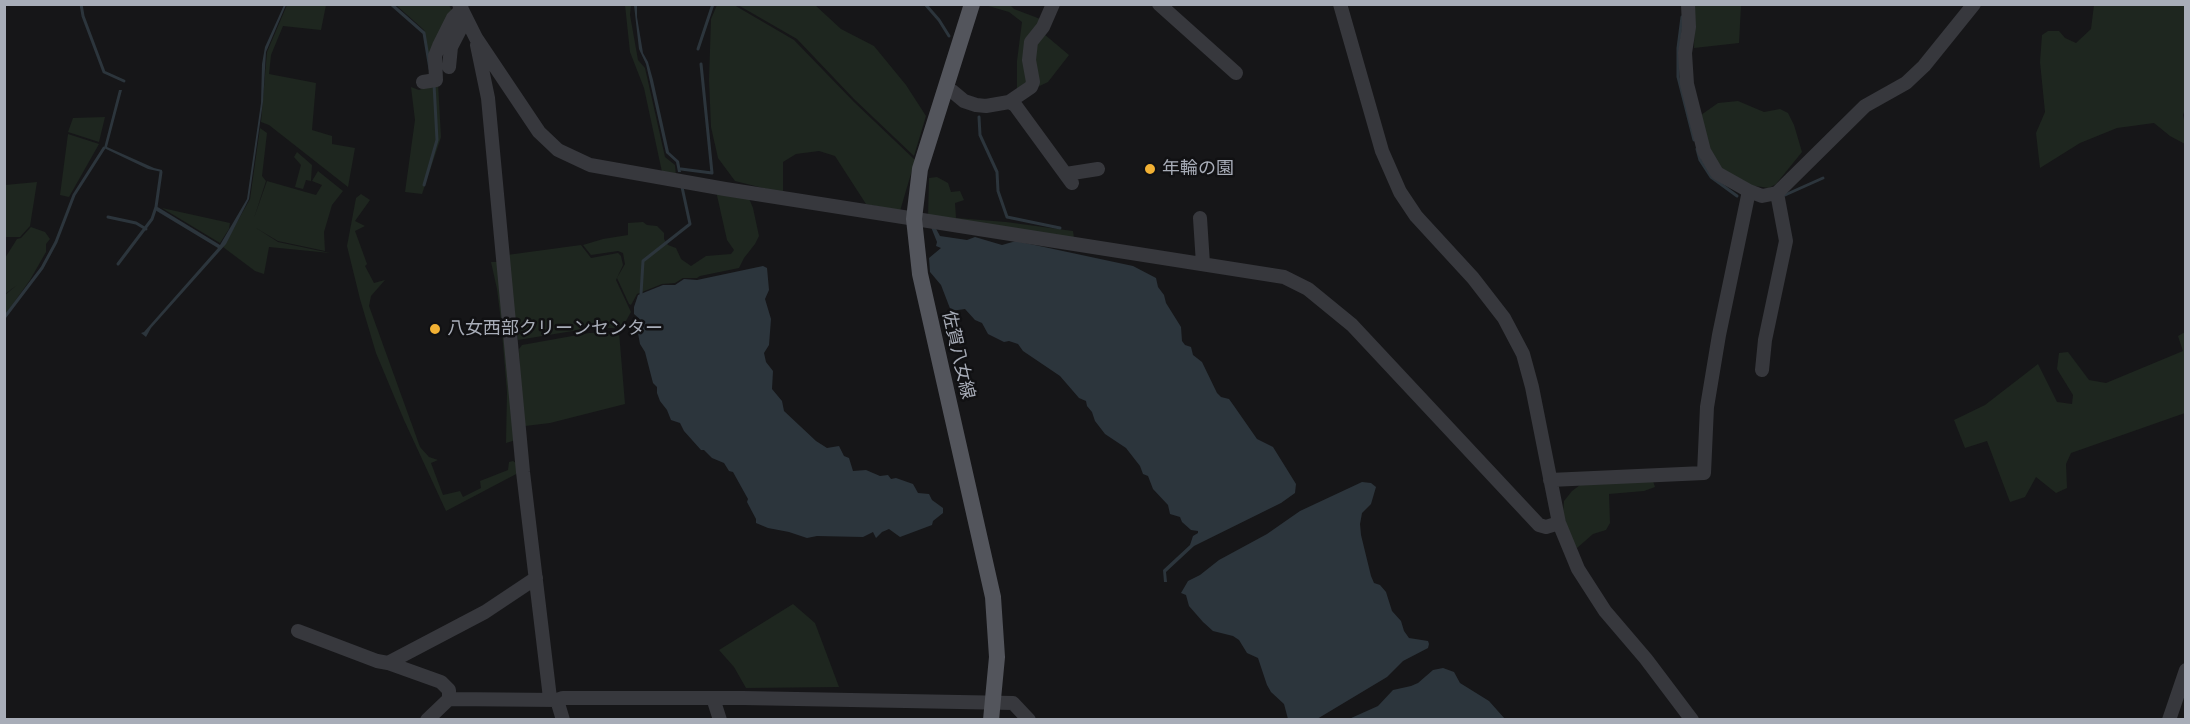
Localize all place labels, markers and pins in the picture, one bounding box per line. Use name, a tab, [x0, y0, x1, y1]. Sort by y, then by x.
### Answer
place label: 年輪の園	[1162, 158, 1234, 180]
marker: 年輪の園	[1143, 162, 1157, 176]
place label: 八女西部クリーンセンター	[447, 318, 663, 340]
marker: 八女西部クリーンセンター	[428, 322, 442, 336]

